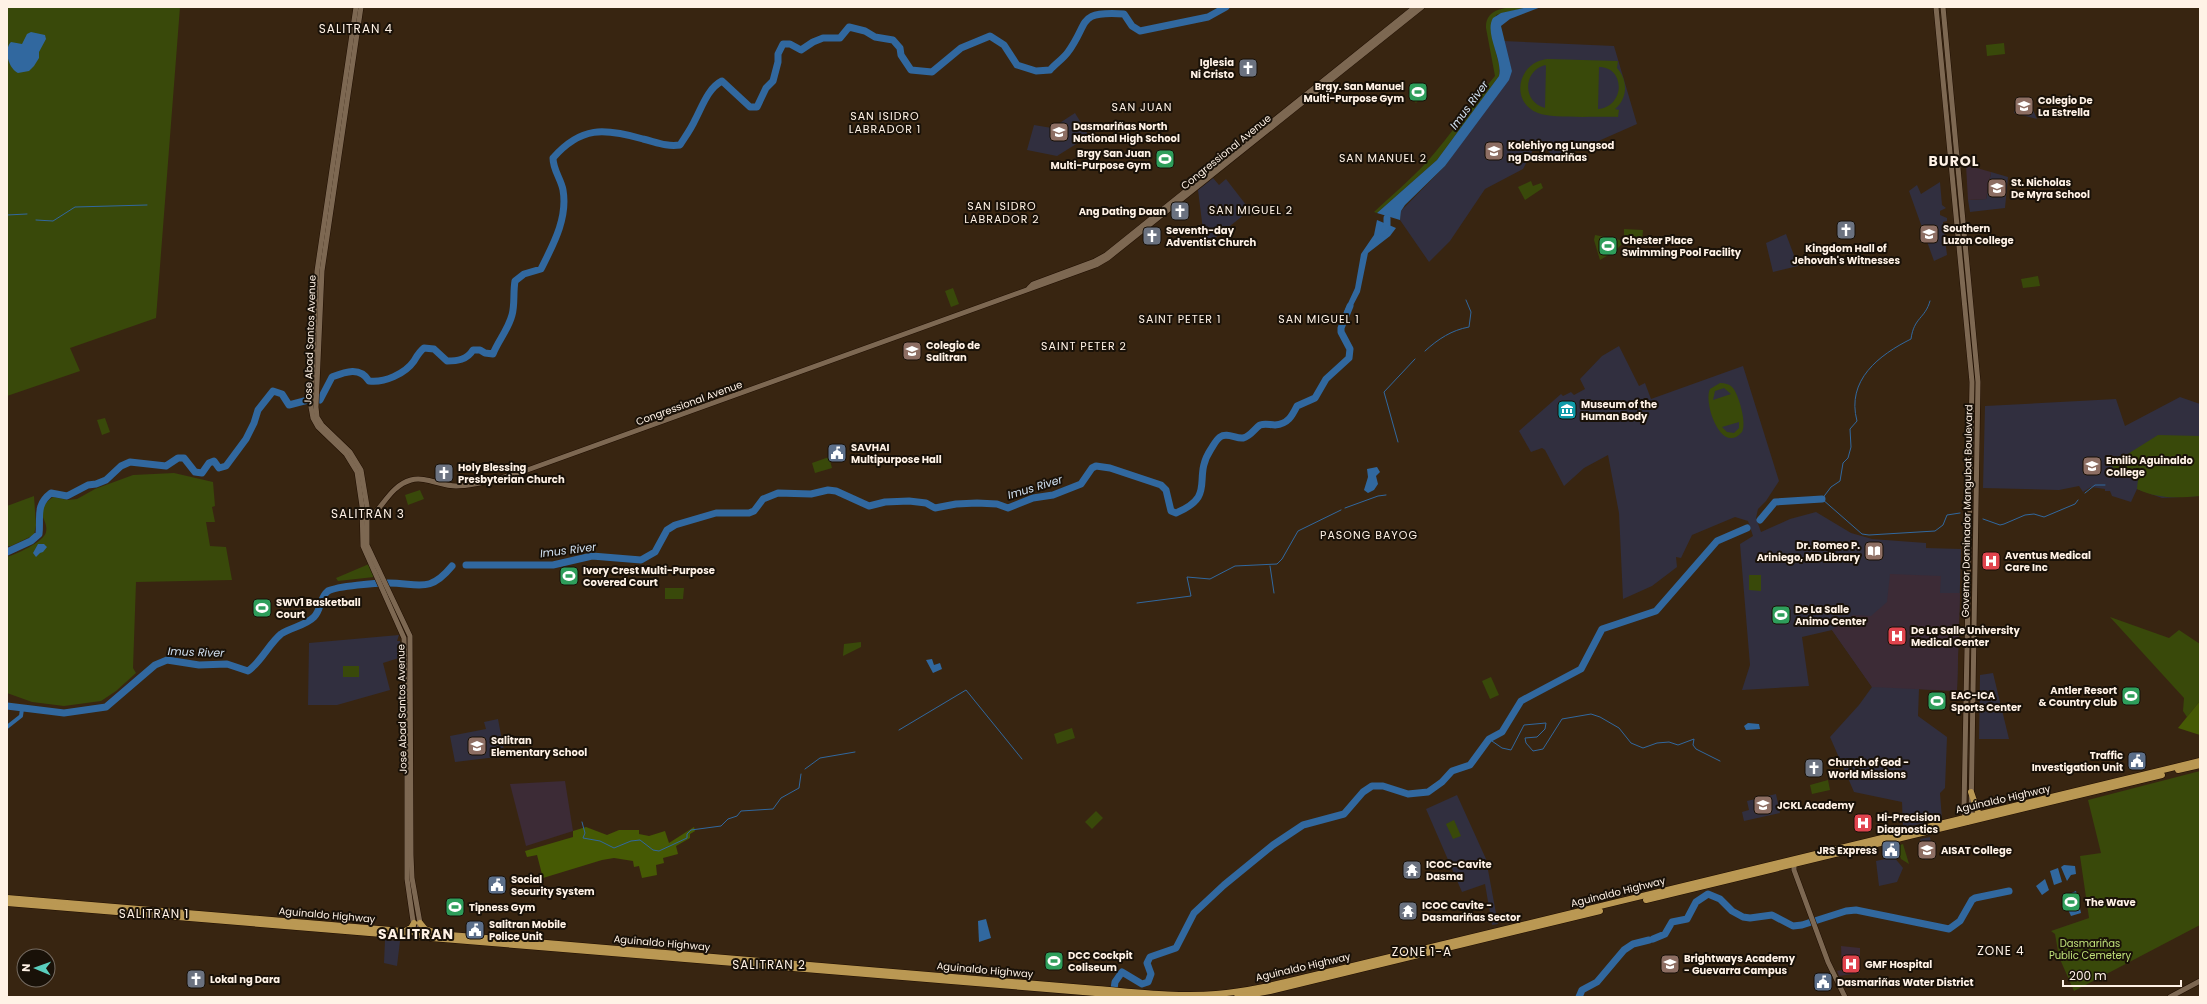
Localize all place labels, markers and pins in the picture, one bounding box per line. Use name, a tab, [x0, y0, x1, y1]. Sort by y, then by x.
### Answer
place label: Iglesia Ni Cristo	[1191, 55, 1235, 82]
church icon: Iglesia Ni Cristo	[1237, 57, 1259, 79]
place label: Brgy. San Manuel Multi-Purpose Gym	[1304, 79, 1404, 106]
sports icon: Brgy. San Manuel Multi-Purpose Gym	[1407, 81, 1429, 103]
place label: Colegio De La Estrella	[2038, 93, 2093, 120]
school or university icon: Colegio De La Estrella	[2013, 95, 2035, 117]
place label: Dasmariñas North National High School	[1073, 119, 1180, 146]
school or university icon: Dasmariñas North National High School	[1048, 121, 1070, 143]
place label: Kolehiyo ng Lungsod ng Dasmariñas	[1508, 138, 1615, 165]
school or university icon: Kolehiyo ng Lungsod ng Dasmariñas	[1483, 140, 1505, 162]
place label: Brgy San Juan Multi-Purpose Gym	[1051, 146, 1151, 173]
sports icon: Brgy San Juan Multi-Purpose Gym	[1154, 148, 1176, 170]
place label: St. Nicholas De Myra School	[2011, 175, 2090, 202]
school or university icon: St. Nicholas De Myra School	[1986, 177, 2008, 199]
church icon: Ang Dating Daan	[1169, 200, 1191, 222]
place label: Ang Dating Daan	[1079, 204, 1166, 219]
church icon: Kingdom Hall of Jehovah's Witnesses	[1835, 219, 1857, 241]
place label: Southern Luzon College	[1943, 221, 2014, 248]
place label: Seventh-day Adventist Church	[1166, 223, 1257, 250]
school or university icon: Southern Luzon College	[1918, 223, 1940, 245]
church icon: Seventh-day Adventist Church	[1141, 225, 1163, 247]
place label: Chester Place Swimming Pool Facility	[1622, 233, 1742, 260]
sports icon: Chester Place Swimming Pool Facility	[1597, 235, 1619, 257]
place label: Kingdom Hall of Jehovah's Witnesses	[1792, 241, 1900, 268]
place label: Colegio de Salitran	[926, 338, 980, 365]
school or university icon: Colegio de Salitran	[901, 340, 923, 362]
place label: Museum of the Human Body	[1581, 397, 1657, 424]
museum icon: Museum of the Human Body	[1556, 399, 1578, 421]
place label: SAVHAI Multipurpose Hall	[851, 440, 942, 467]
public building icon: SAVHAI Multipurpose Hall	[826, 442, 848, 464]
place label: Emilio Aguinaldo College	[2106, 453, 2193, 480]
school or university icon: Emilio Aguinaldo College	[2081, 455, 2103, 477]
place label: Holy Blessing Presbyterian Church	[458, 460, 565, 487]
church icon: Holy Blessing Presbyterian Church	[433, 462, 455, 484]
place label: Dr. Romeo P. Ariniego, MD Library	[1757, 538, 1861, 565]
library icon: Dr. Romeo P. Ariniego, MD Library	[1863, 540, 1885, 562]
place label: Aventus Medical Care Inc	[2005, 548, 2091, 575]
hospital icon: Aventus Medical Care Inc	[1980, 550, 2002, 572]
place label: Ivory Crest Multi-Purpose Covered Court	[583, 563, 715, 590]
sports icon: Ivory Crest Multi-Purpose Covered Court	[558, 565, 580, 587]
place label: SWV1 Basketball Court	[276, 595, 361, 622]
sports icon: SWV1 Basketball Court	[251, 597, 273, 619]
place label: De La Salle Animo Center	[1795, 602, 1867, 629]
sports icon: De La Salle Animo Center	[1770, 604, 1792, 626]
place label: De La Salle University Medical Center	[1911, 623, 2020, 650]
hospital icon: De La Salle University Medical Center	[1886, 625, 1908, 647]
place label: Antler Resort & Country Club	[2039, 683, 2117, 710]
sports icon: Antler Resort & Country Club	[2120, 685, 2142, 707]
place label: EAC-ICA Sports Center	[1951, 688, 2022, 715]
sports icon: EAC-ICA Sports Center	[1926, 690, 1948, 712]
place label: Salitran Elementary School	[491, 733, 587, 760]
school or university icon: Salitran Elementary School	[466, 735, 488, 757]
place label: Traffic Investigation Unit	[2032, 748, 2123, 775]
public building icon: Traffic Investigation Unit	[2126, 750, 2148, 772]
place label: Church of God - World Missions	[1828, 755, 1909, 782]
church icon: Church of God - World Missions	[1803, 757, 1825, 779]
school or university icon: JCKL Academy	[1752, 794, 1774, 816]
place label: JCKL Academy	[1777, 798, 1855, 813]
place label: Hi-Precision Diagnostics	[1877, 810, 1941, 837]
hospital icon: Hi-Precision Diagnostics	[1852, 812, 1874, 834]
public building icon: JRS Express	[1880, 839, 1902, 861]
school or university icon: AISAT College	[1916, 839, 1938, 861]
place label: JRS Express	[1817, 843, 1877, 858]
place label: AISAT College	[1941, 843, 2012, 858]
place label: ICOC-Cavite Dasma	[1426, 857, 1492, 884]
temple icon: ICOC-Cavite Dasma	[1401, 859, 1423, 881]
place label: Social Security System	[511, 872, 595, 899]
public building icon: Social Security System	[486, 874, 508, 896]
sports icon: The Wave	[2060, 891, 2082, 913]
place label: The Wave	[2085, 895, 2136, 910]
sports icon: Tipness Gym	[444, 896, 466, 918]
place label: ICOC Cavite - Dasmariñas Sector	[1422, 898, 1521, 925]
place label: Tipness Gym	[469, 900, 536, 915]
temple icon: ICOC Cavite - Dasmariñas Sector	[1397, 900, 1419, 922]
place label: Salitran Mobile Police Unit	[489, 917, 566, 944]
public building icon: Salitran Mobile Police Unit	[464, 919, 486, 941]
place label: DCC Cockpit Coliseum	[1068, 948, 1133, 975]
sports icon: DCC Cockpit Coliseum	[1043, 950, 1065, 972]
place label: Brightways Academy - Guevarra Campus	[1684, 951, 1796, 978]
school or university icon: Brightways Academy - Guevarra Campus	[1659, 953, 1681, 975]
hospital icon: GMF Hospital	[1840, 953, 1862, 975]
place label: GMF Hospital	[1865, 957, 1932, 972]
church icon: Lokal ng Dara	[185, 968, 207, 990]
public building icon: Dasmariñas Water District	[1812, 971, 1834, 993]
place label: Lokal ng Dara	[210, 972, 280, 987]
place label: Dasmariñas Water District	[1837, 975, 1974, 990]

